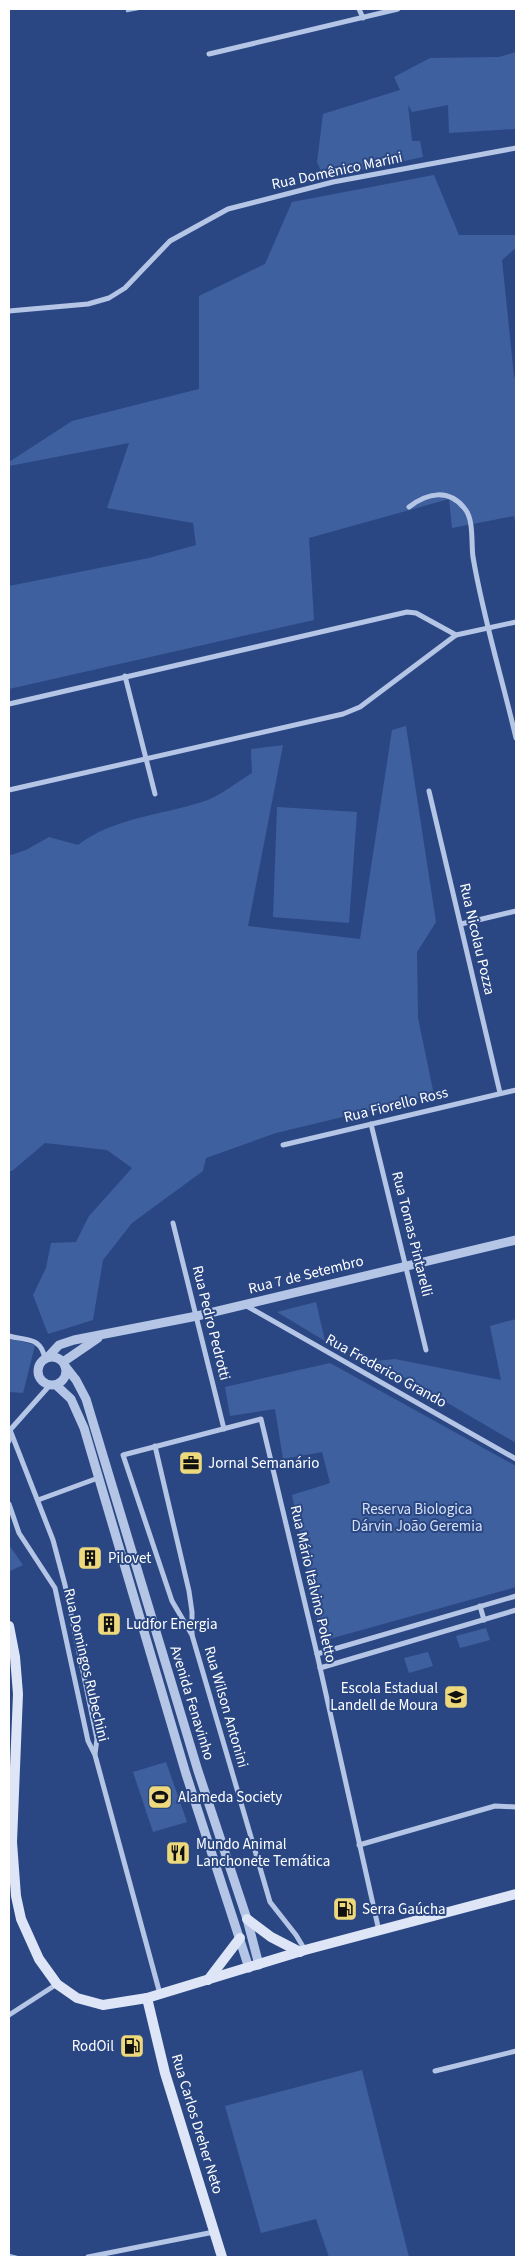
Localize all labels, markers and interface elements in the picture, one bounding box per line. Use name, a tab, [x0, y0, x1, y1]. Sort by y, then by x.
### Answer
street label: Rua Domênico Marini	[270, 147, 404, 195]
street label: Rua Nicolau Pozza	[454, 881, 500, 997]
street label: Rua Fiorello Ross	[342, 1082, 450, 1128]
street label: Rua Tomas Pintarelli	[386, 1169, 438, 1299]
street label: Rua 7 de Setembro	[246, 1251, 366, 1299]
street label: Rua Pedro Pedrotti	[187, 1263, 235, 1383]
street label: Rua Frederico Grando	[322, 1329, 450, 1413]
office icon: Jornal Semanário	[178, 1450, 204, 1476]
place label: Jornal Semanário	[208, 1453, 319, 1474]
park label: Reserva Biologica Dárvin João Geremia	[352, 1499, 482, 1537]
street label: Rua Mário Italvino Poletto	[285, 1503, 341, 1665]
building icon: Pilovet	[77, 1545, 103, 1571]
place label: Pilovet	[108, 1548, 151, 1569]
street label: Rua Domingos Rubechini	[58, 1586, 114, 1744]
building icon: Ludfor Energia	[96, 1611, 122, 1637]
place label: Ludfor Energia	[126, 1614, 218, 1635]
street label: Avenida Fenavinho	[165, 1643, 219, 1763]
street label: Rua Wilson Antonini	[199, 1644, 253, 1770]
place label: Escola Estadual Landell de Moura	[330, 1678, 438, 1716]
school or university icon: Escola Estadual Landell de Moura	[443, 1684, 469, 1710]
sports icon: Alameda Society	[147, 1784, 173, 1810]
place label: Alameda Society	[178, 1787, 282, 1808]
place label: Mundo Animal Lanchonete Temática	[196, 1834, 330, 1872]
restaurant icon: Mundo Animal Lanchonete Temática	[165, 1840, 191, 1866]
fuel station icon: Serra Gaúcha	[332, 1896, 358, 1922]
place label: Serra Gaúcha	[362, 1899, 446, 1920]
fuel station icon: RodOil	[119, 2033, 145, 2059]
place label: RodOil	[72, 2036, 114, 2057]
street label: Rua Carlos Dreher Neto	[166, 2051, 228, 2197]

